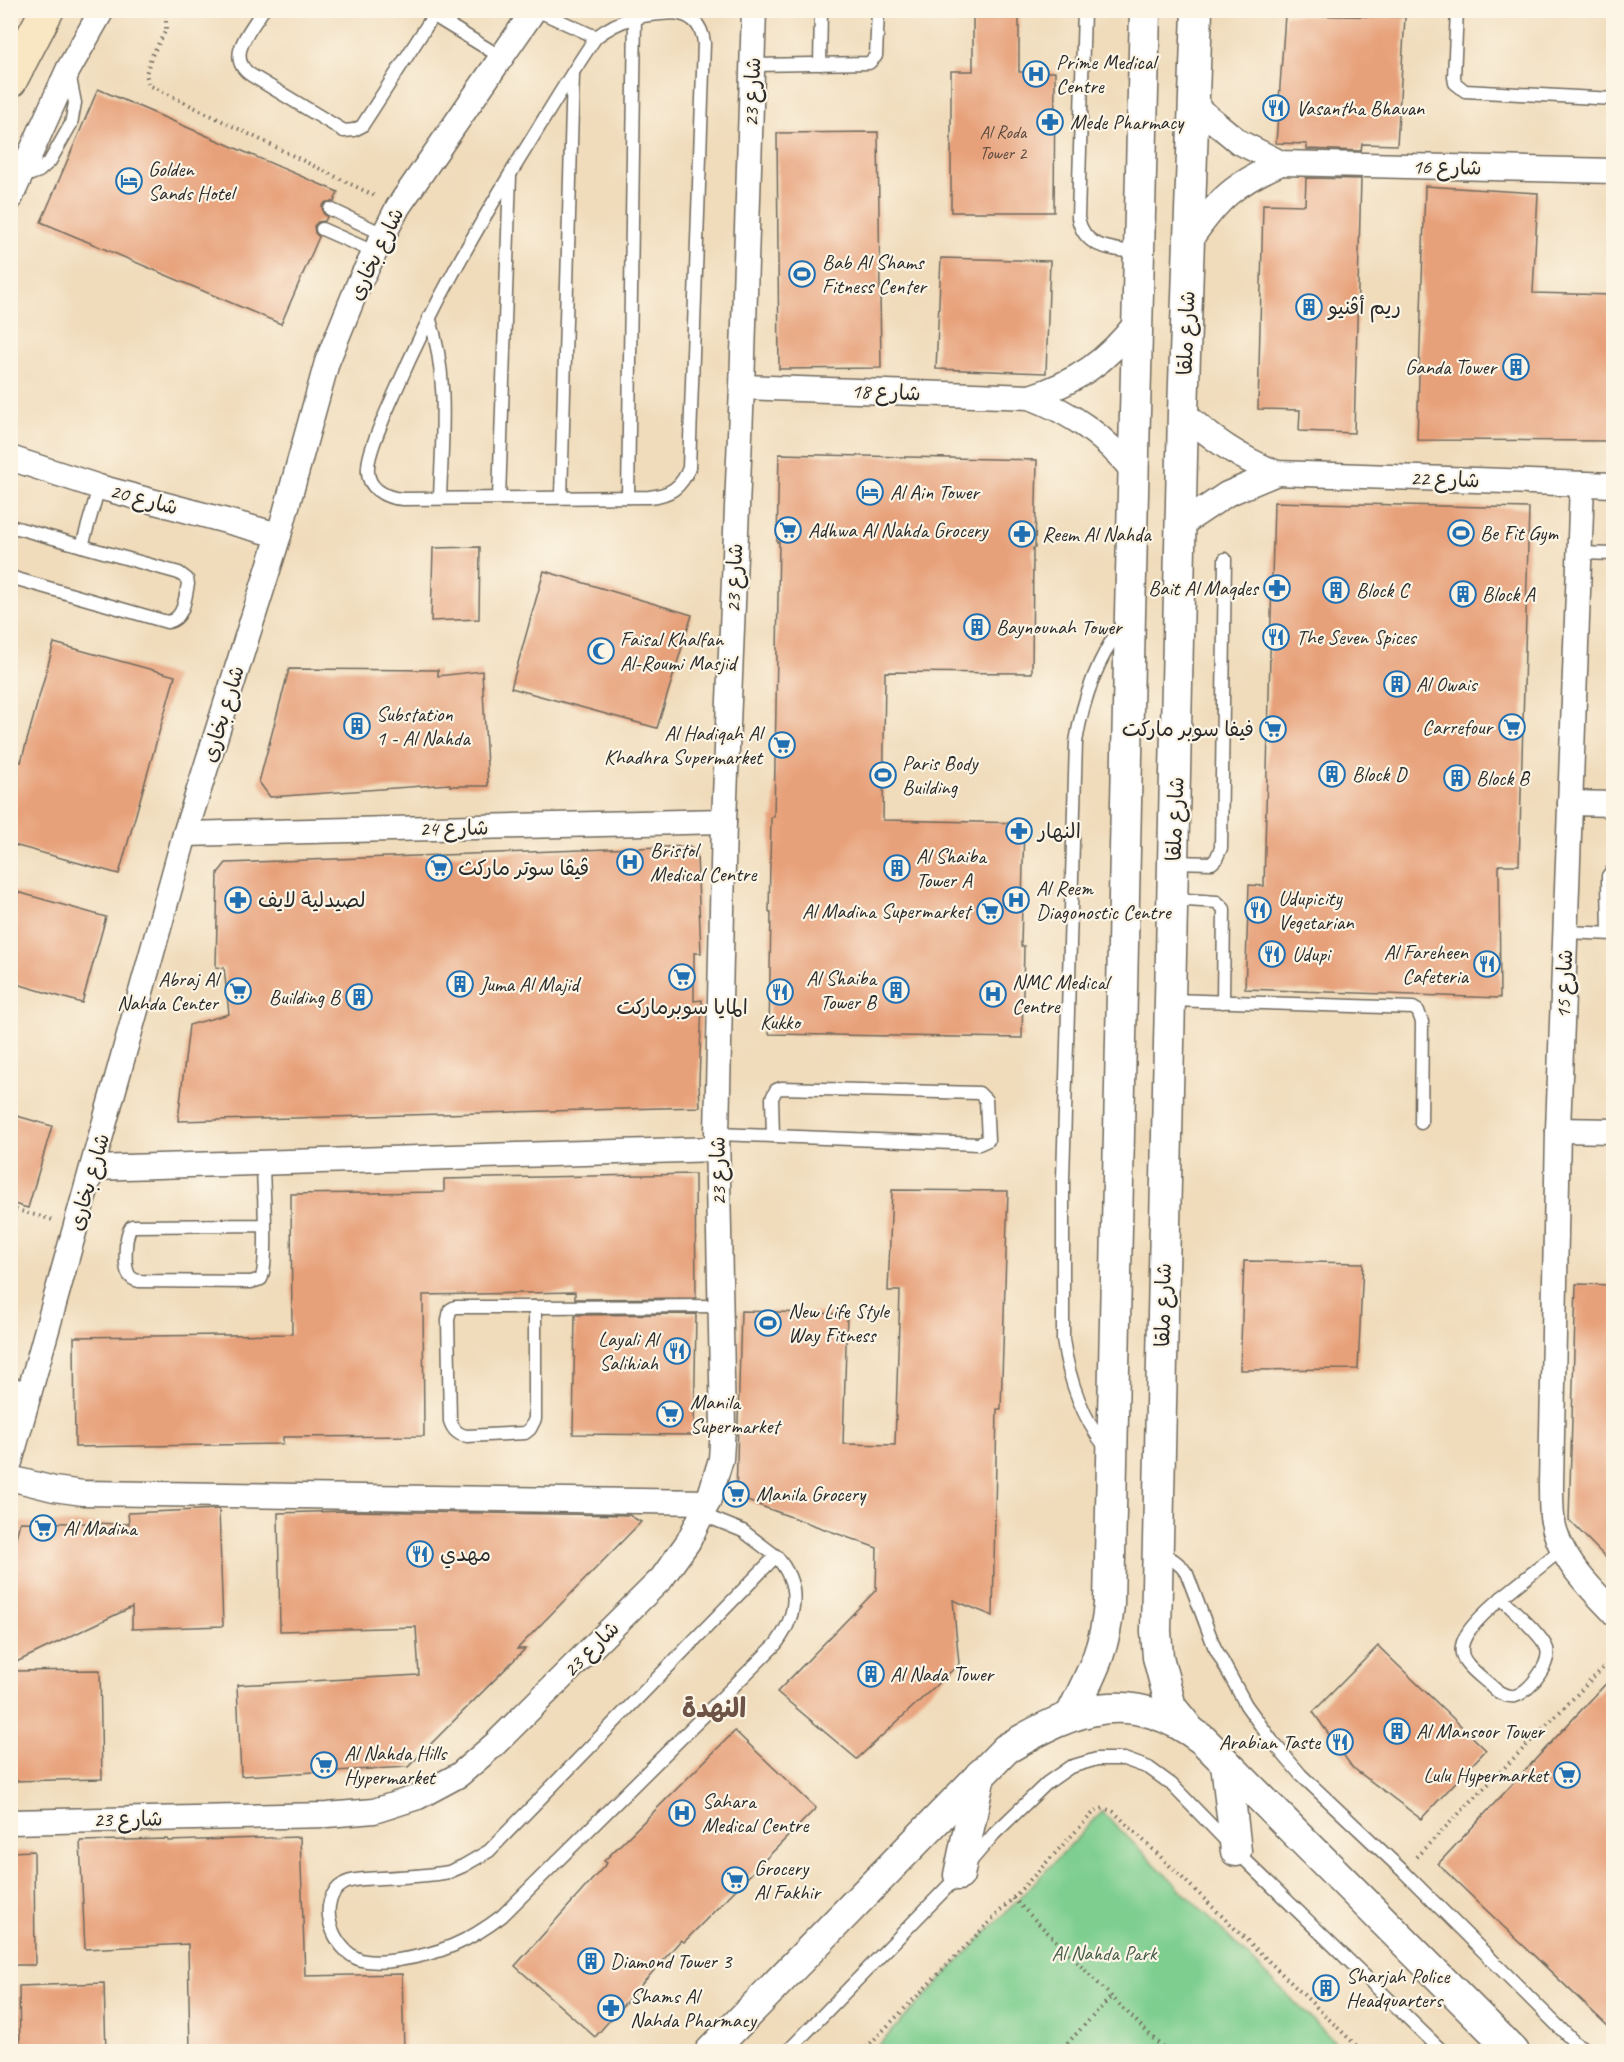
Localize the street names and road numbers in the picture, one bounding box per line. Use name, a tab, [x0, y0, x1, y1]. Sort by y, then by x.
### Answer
street label: شارع 23	[738, 57, 768, 127]
street label: شارع 16	[1412, 153, 1482, 183]
street label: شارع بخارى	[342, 203, 411, 305]
street label: شارع ملقا	[1172, 290, 1202, 376]
street label: شارع 18	[851, 378, 921, 408]
street label: شارع 22	[1410, 465, 1480, 495]
street label: شارع 20	[107, 477, 181, 522]
street label: شارع 23	[720, 543, 750, 613]
street label: شارع بخارى	[196, 662, 252, 766]
street label: شارع ملقا	[1161, 776, 1191, 862]
street label: شارع 24	[419, 814, 489, 844]
street label: شارع 15	[1550, 949, 1580, 1019]
street label: شارع بخارى	[63, 1130, 117, 1234]
street label: شارع 23	[704, 1136, 734, 1206]
street label: شارع ملقا	[1149, 1263, 1179, 1347]
street label: شارع 23	[557, 1615, 626, 1684]
street label: شارع 23	[93, 1805, 163, 1835]

